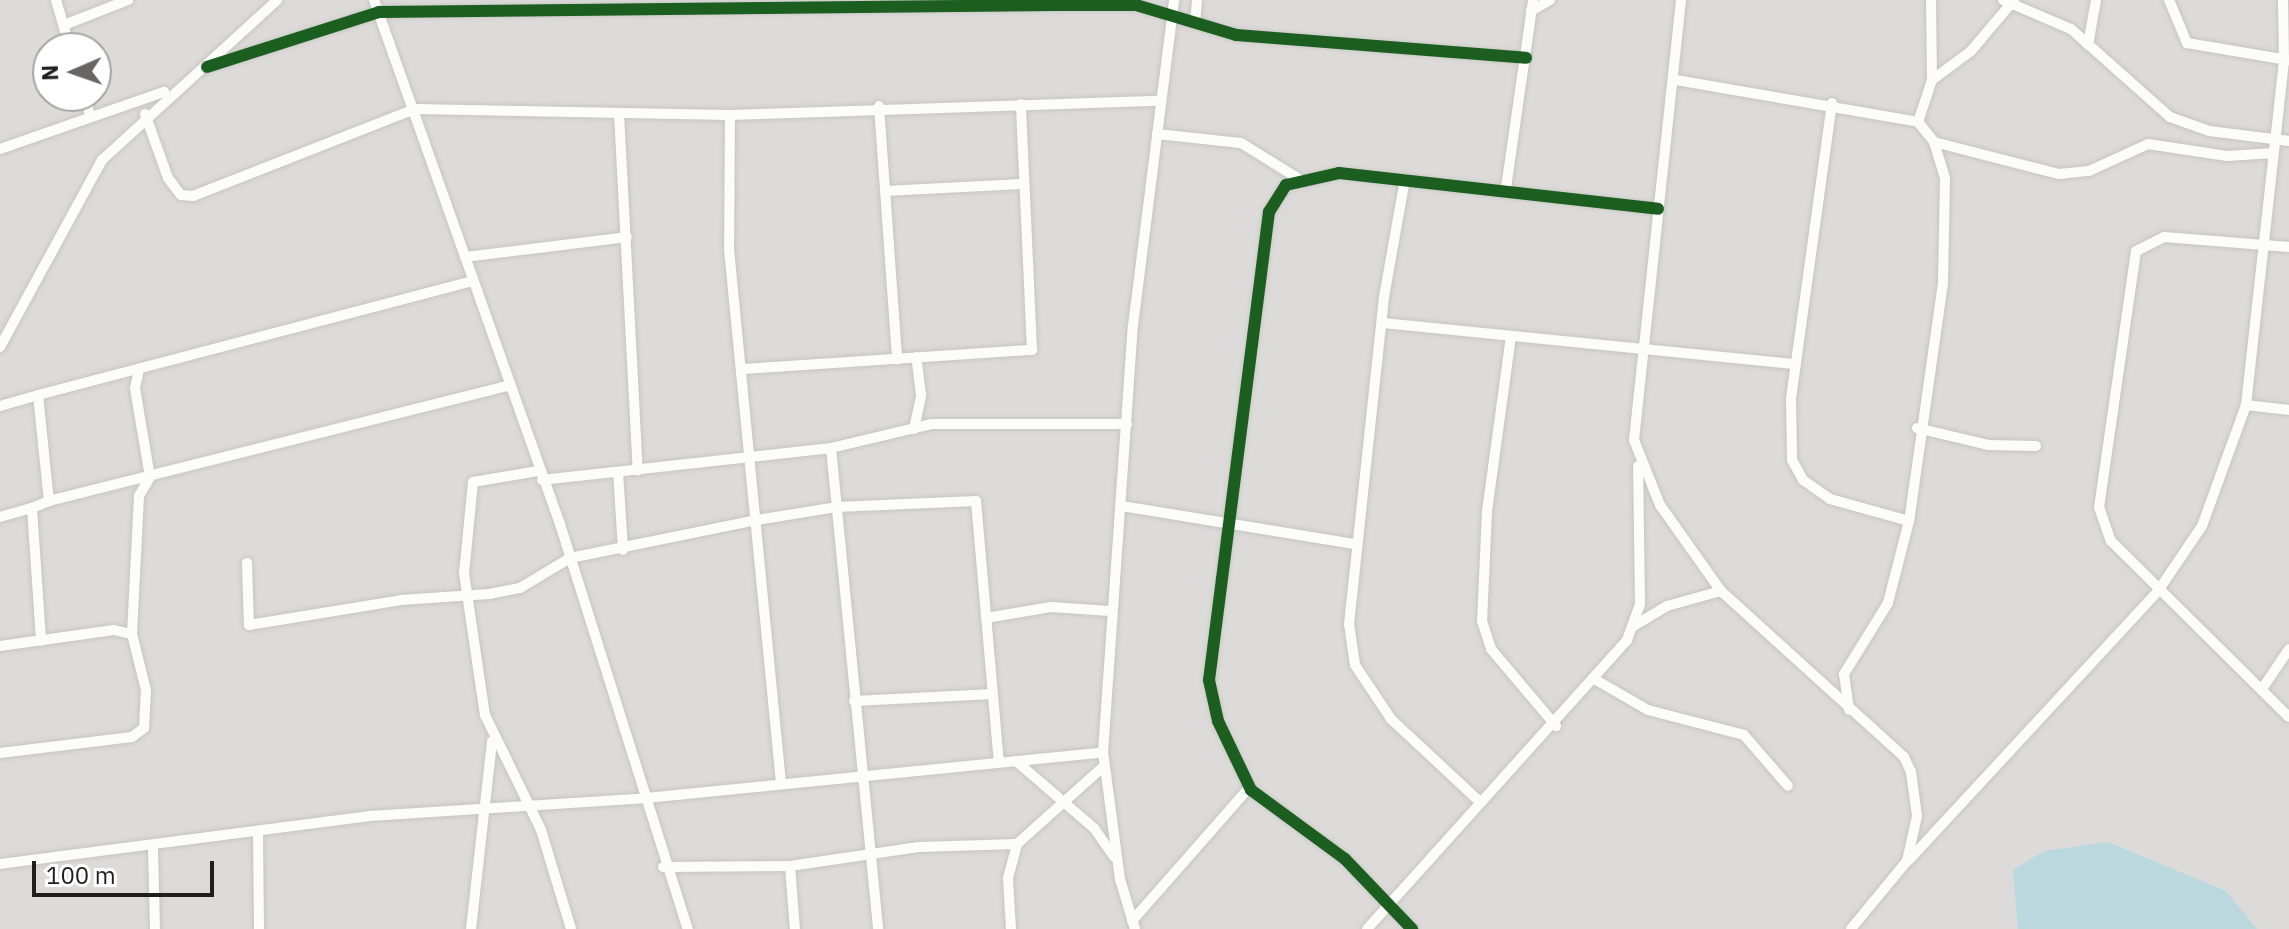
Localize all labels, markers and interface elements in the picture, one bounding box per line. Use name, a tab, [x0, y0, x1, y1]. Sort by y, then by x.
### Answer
north arrow	[32, 32, 112, 112]
text: N	[35, 64, 64, 81]
scale bar	[36, 845, 218, 895]
text: 100 m	[46, 859, 116, 891]

